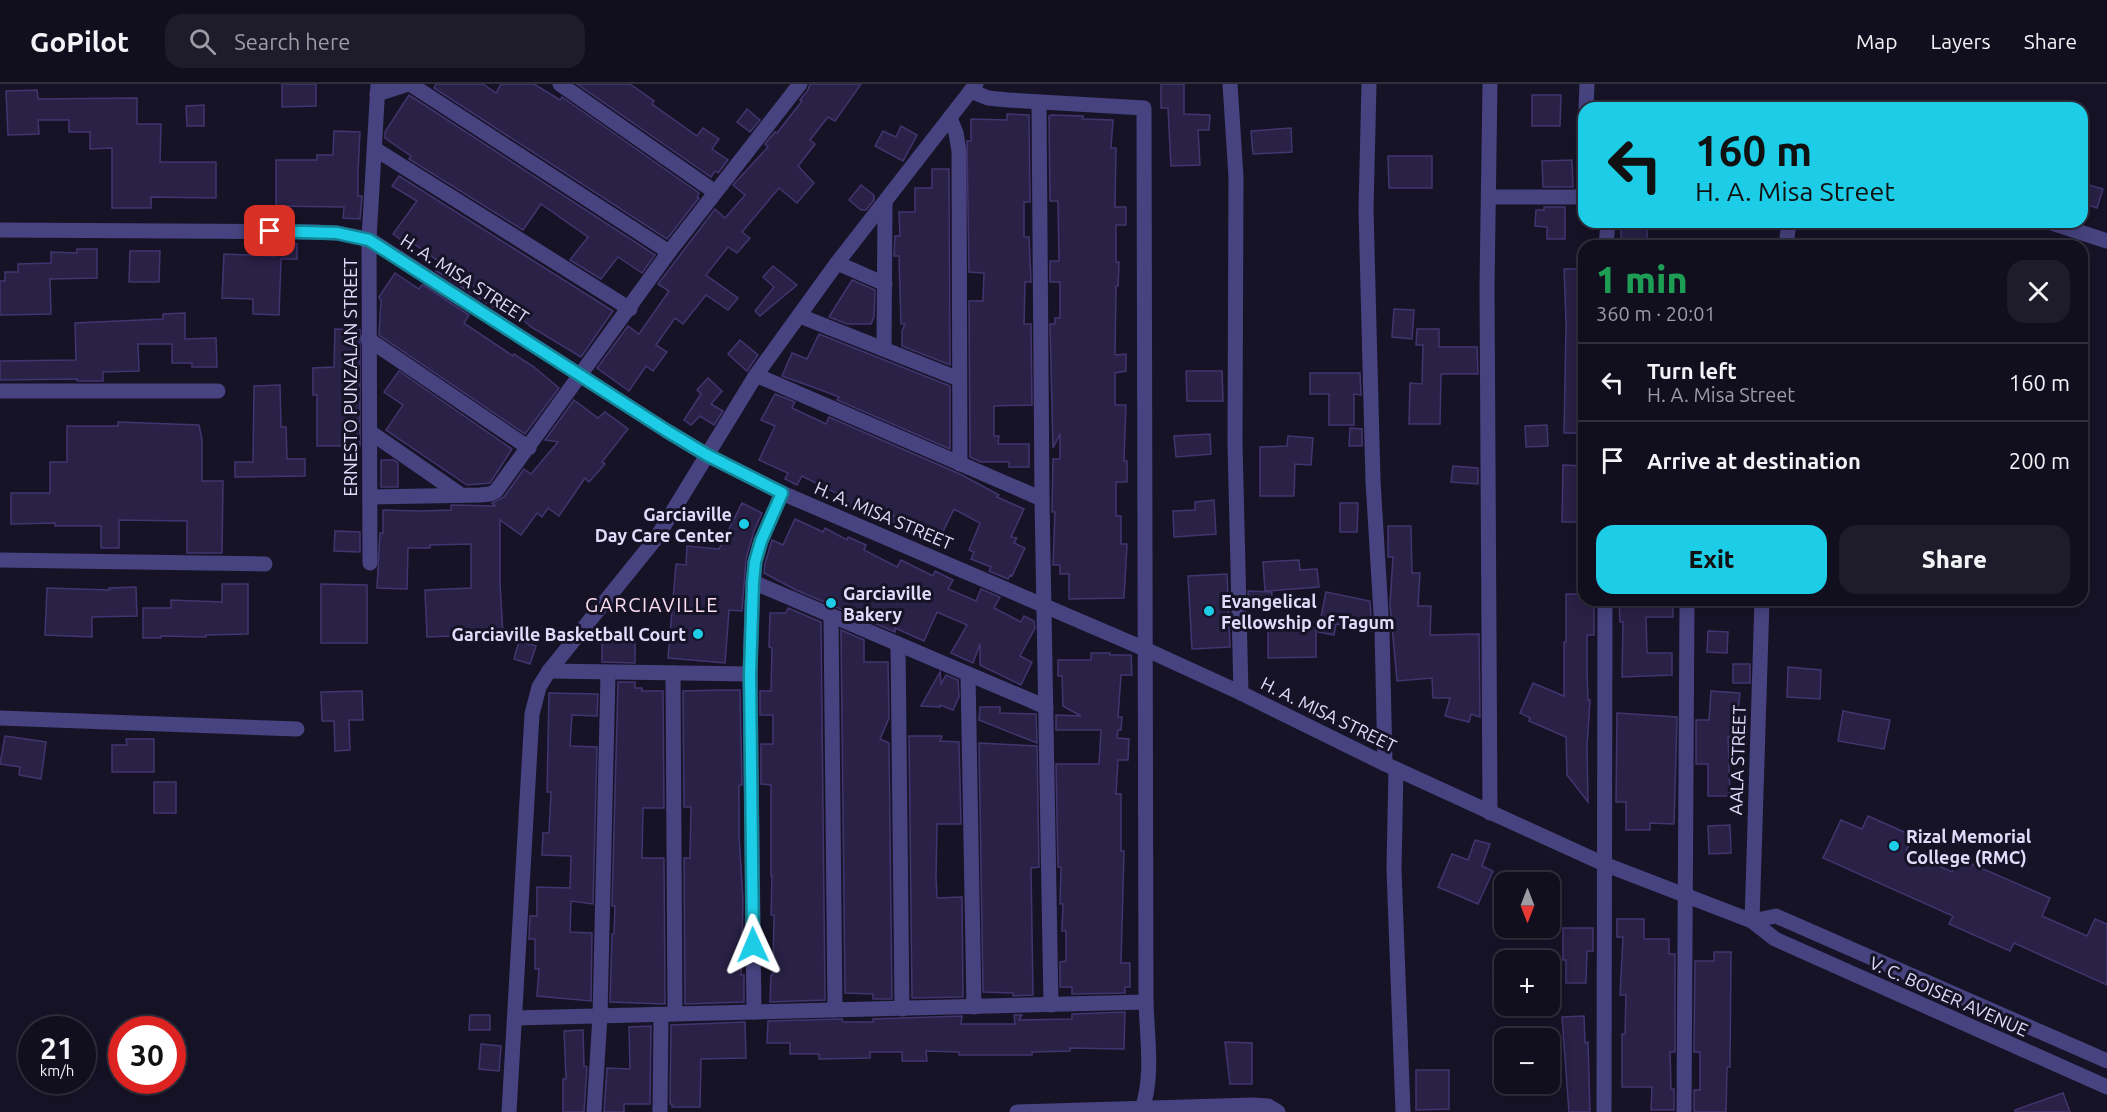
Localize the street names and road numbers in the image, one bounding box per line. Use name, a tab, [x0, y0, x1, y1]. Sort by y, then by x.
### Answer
street label: H. A. MISA STREET	[397, 229, 533, 327]
street label: ERNESTO PUNZALAN STREET	[340, 258, 360, 496]
street label: H. A. MISA STREET	[812, 477, 956, 553]
street label: H. A. MISA STREET	[1258, 673, 1400, 755]
street label: AALA STREET	[1725, 705, 1749, 815]
street label: V. C. BOISER AVENUE	[1867, 952, 2031, 1040]

